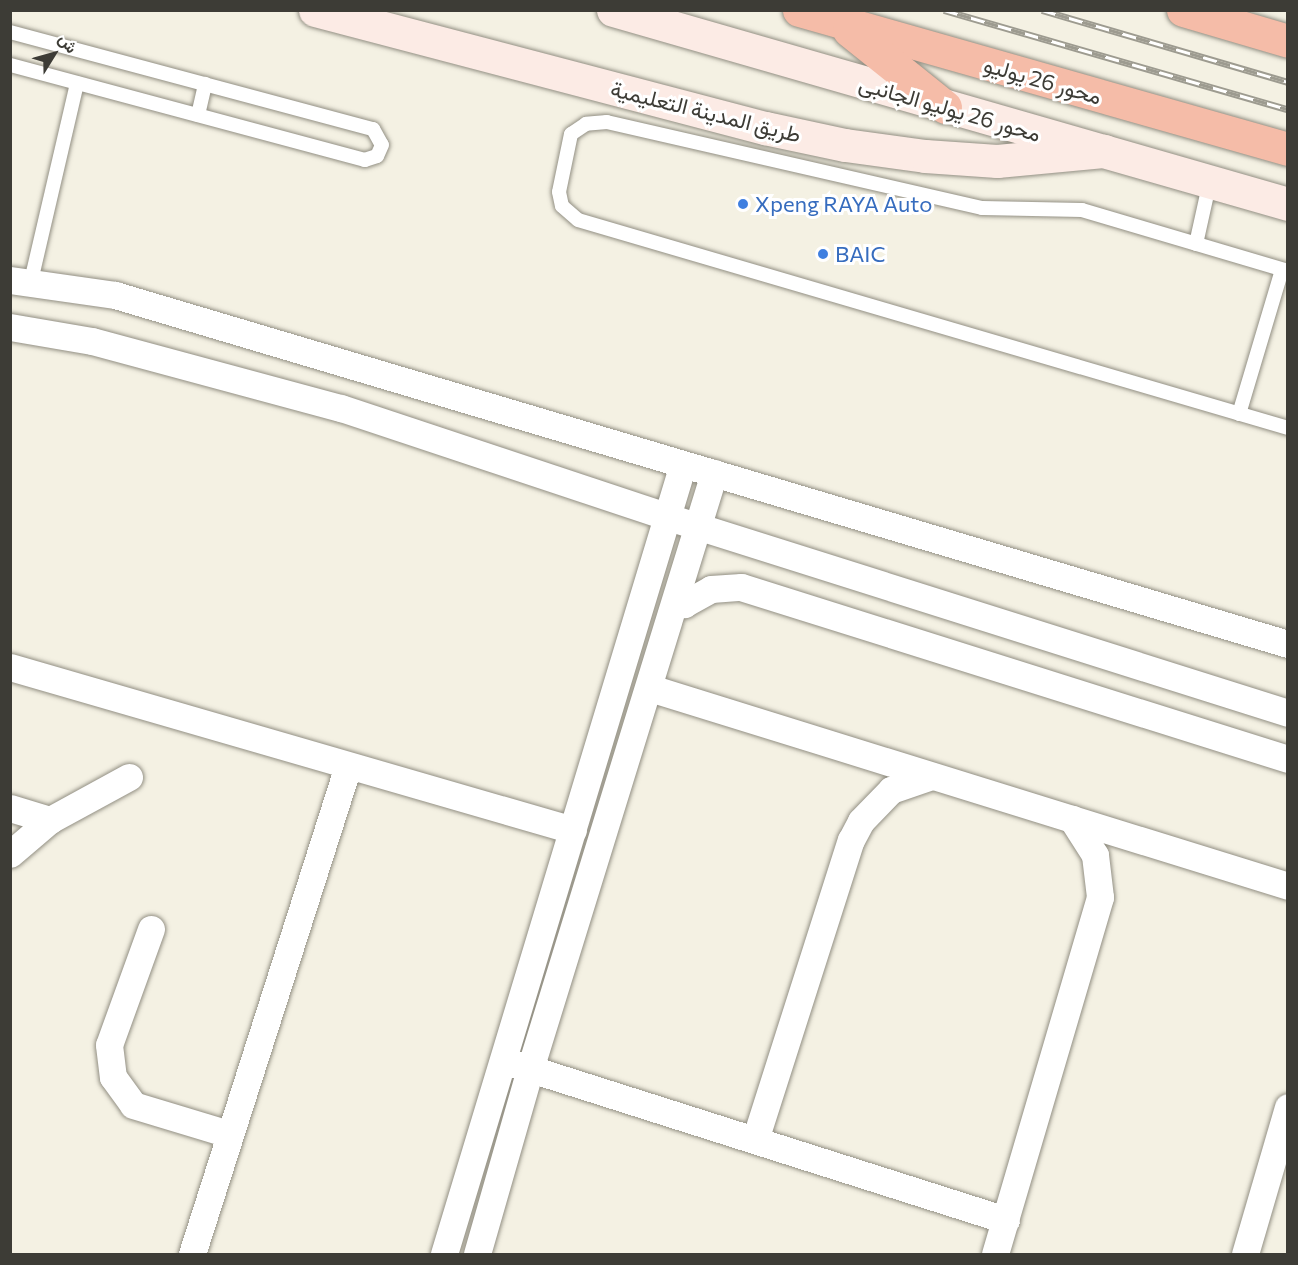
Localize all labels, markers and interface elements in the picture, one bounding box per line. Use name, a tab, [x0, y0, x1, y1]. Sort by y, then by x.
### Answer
north arrow	[24, 24, 84, 84]
text: ش	[55, 29, 82, 56]
street label: محور 26 يوليو	[981, 51, 1105, 109]
street label: محور 26 يوليو الجانبى	[856, 69, 1044, 147]
street label: طريق المدينة التعليمية	[608, 75, 804, 147]
place label: Xpeng RAYA Auto	[755, 191, 932, 217]
marker: Xpeng RAYA Auto	[736, 197, 750, 211]
place label: BAIC	[835, 241, 886, 267]
marker: BAIC	[816, 247, 830, 261]

